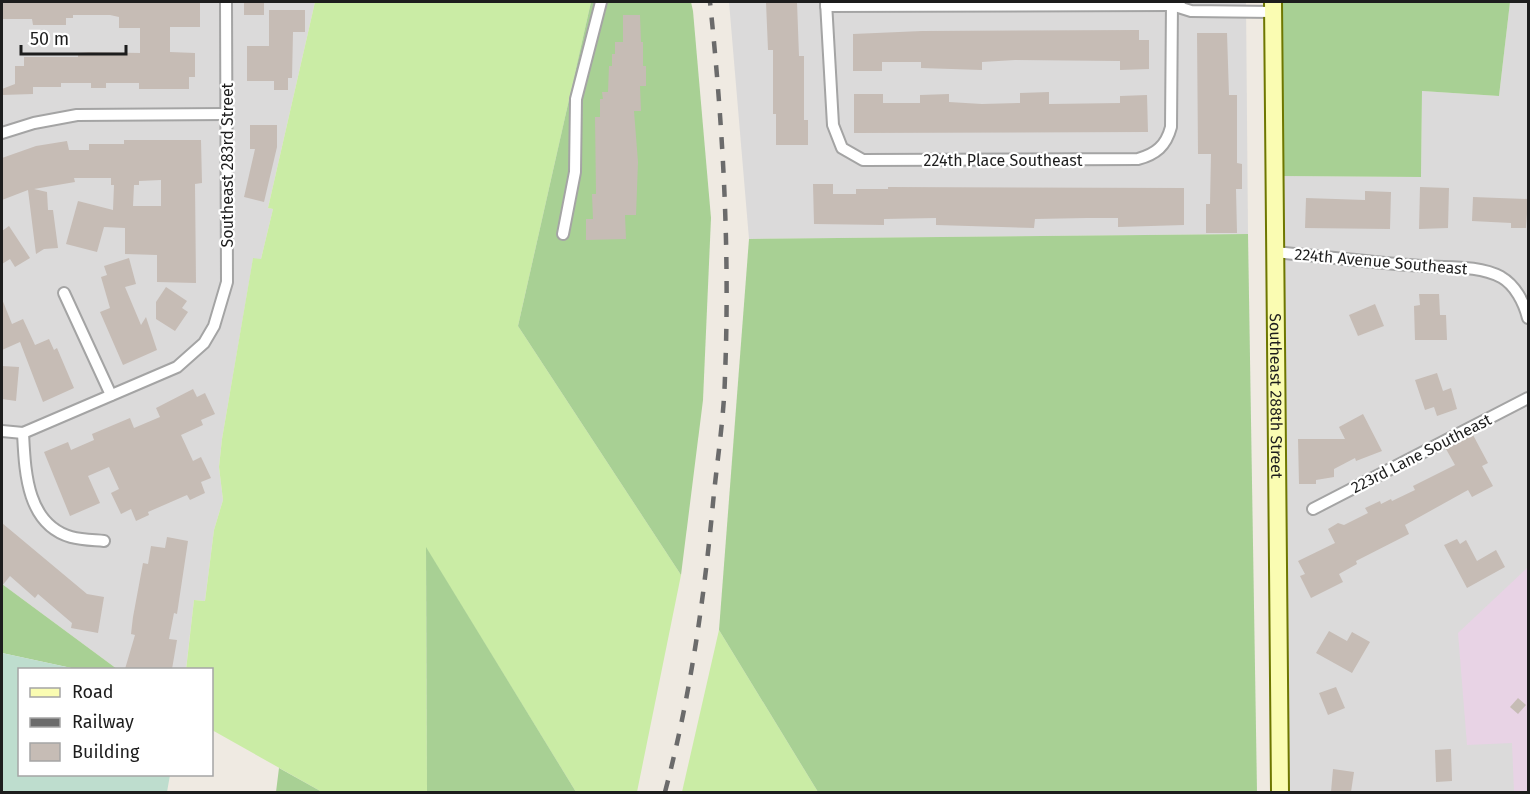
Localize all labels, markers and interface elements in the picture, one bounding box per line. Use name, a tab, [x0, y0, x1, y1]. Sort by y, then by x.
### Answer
scale bar	[21, 18, 126, 56]
text: 50 m	[30, 28, 69, 50]
street label: Southeast 283rd Street	[218, 82, 237, 247]
street label: 224th Place Southeast	[924, 151, 1083, 170]
street label: 224th Avenue Southeast	[1294, 244, 1468, 279]
street label: Southeast 288th Street	[1266, 313, 1286, 479]
street label: 223rd Lane Southeast	[1348, 410, 1495, 497]
legend	[18, 668, 213, 776]
text: Road	[72, 681, 114, 703]
text: Railway	[72, 711, 134, 733]
text: Building	[72, 741, 140, 763]

